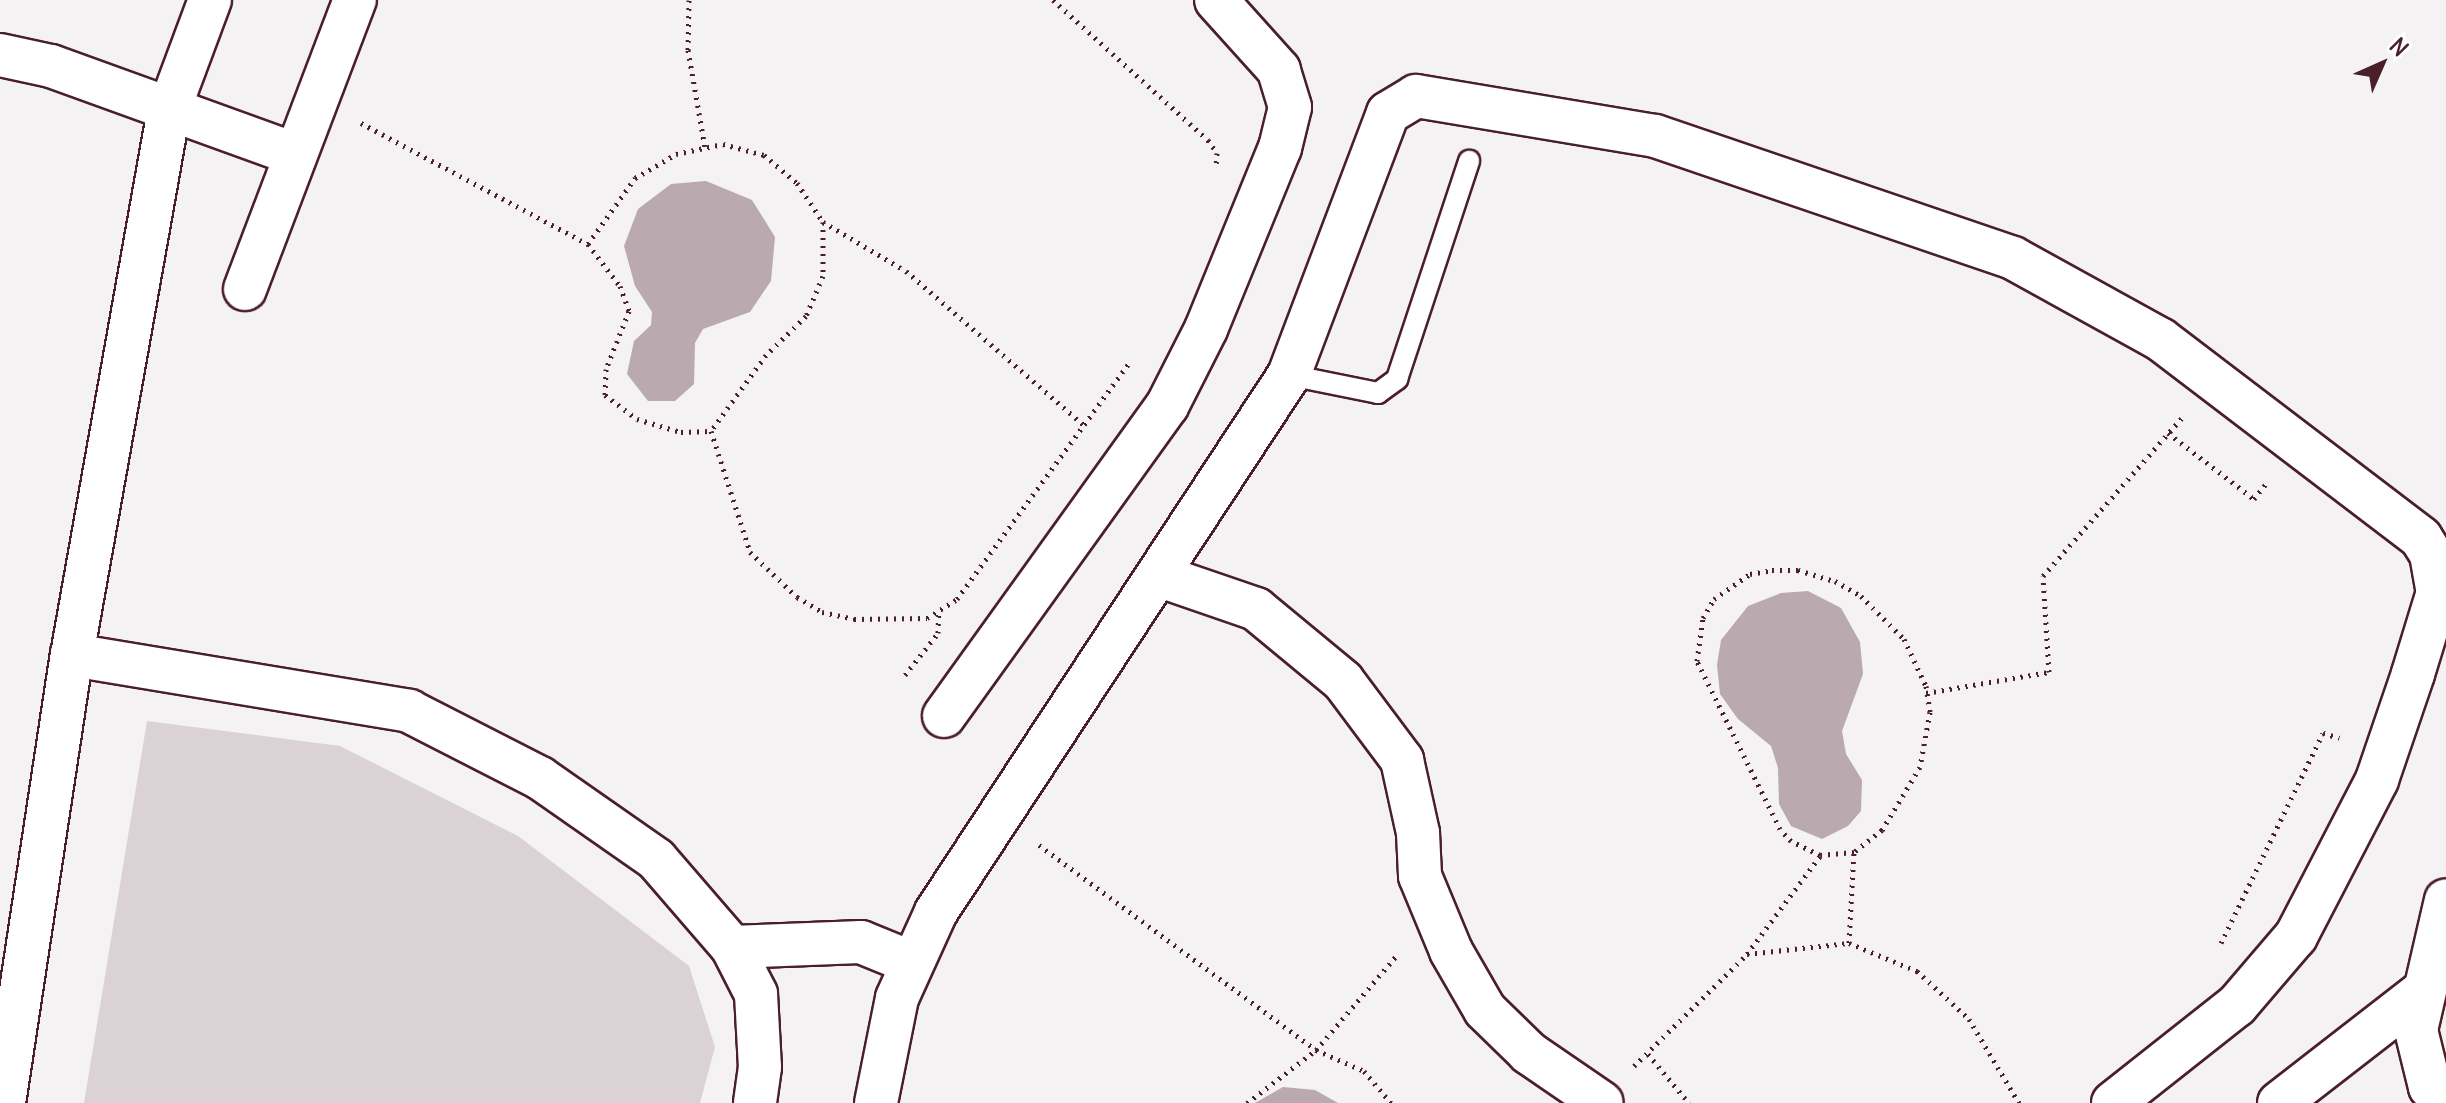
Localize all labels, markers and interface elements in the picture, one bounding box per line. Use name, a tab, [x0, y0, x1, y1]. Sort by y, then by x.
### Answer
north arrow	[2342, 24, 2422, 104]
text: N	[2384, 32, 2414, 62]

